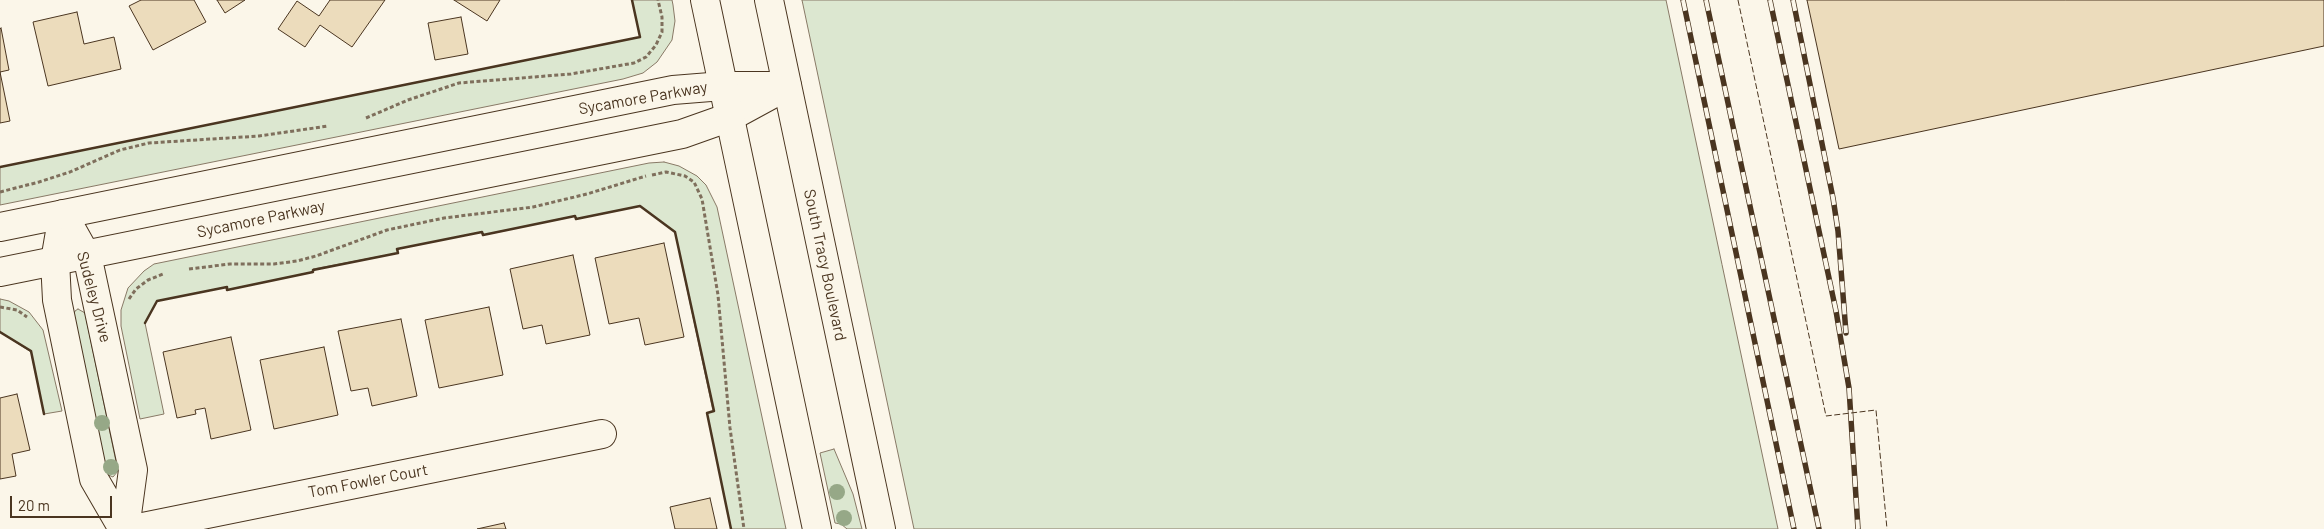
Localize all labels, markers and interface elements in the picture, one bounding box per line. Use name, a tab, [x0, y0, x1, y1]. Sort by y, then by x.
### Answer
street label: Sycamore Parkway	[577, 77, 709, 119]
street label: South Tracy Boulevard	[800, 187, 850, 343]
street label: Sycamore Parkway	[195, 196, 327, 242]
street label: Sudeley Drive	[73, 249, 115, 345]
street label: Tom Fowler Court	[306, 460, 430, 502]
scale bar	[12, 486, 115, 518]
text: 20 m	[18, 496, 50, 514]

